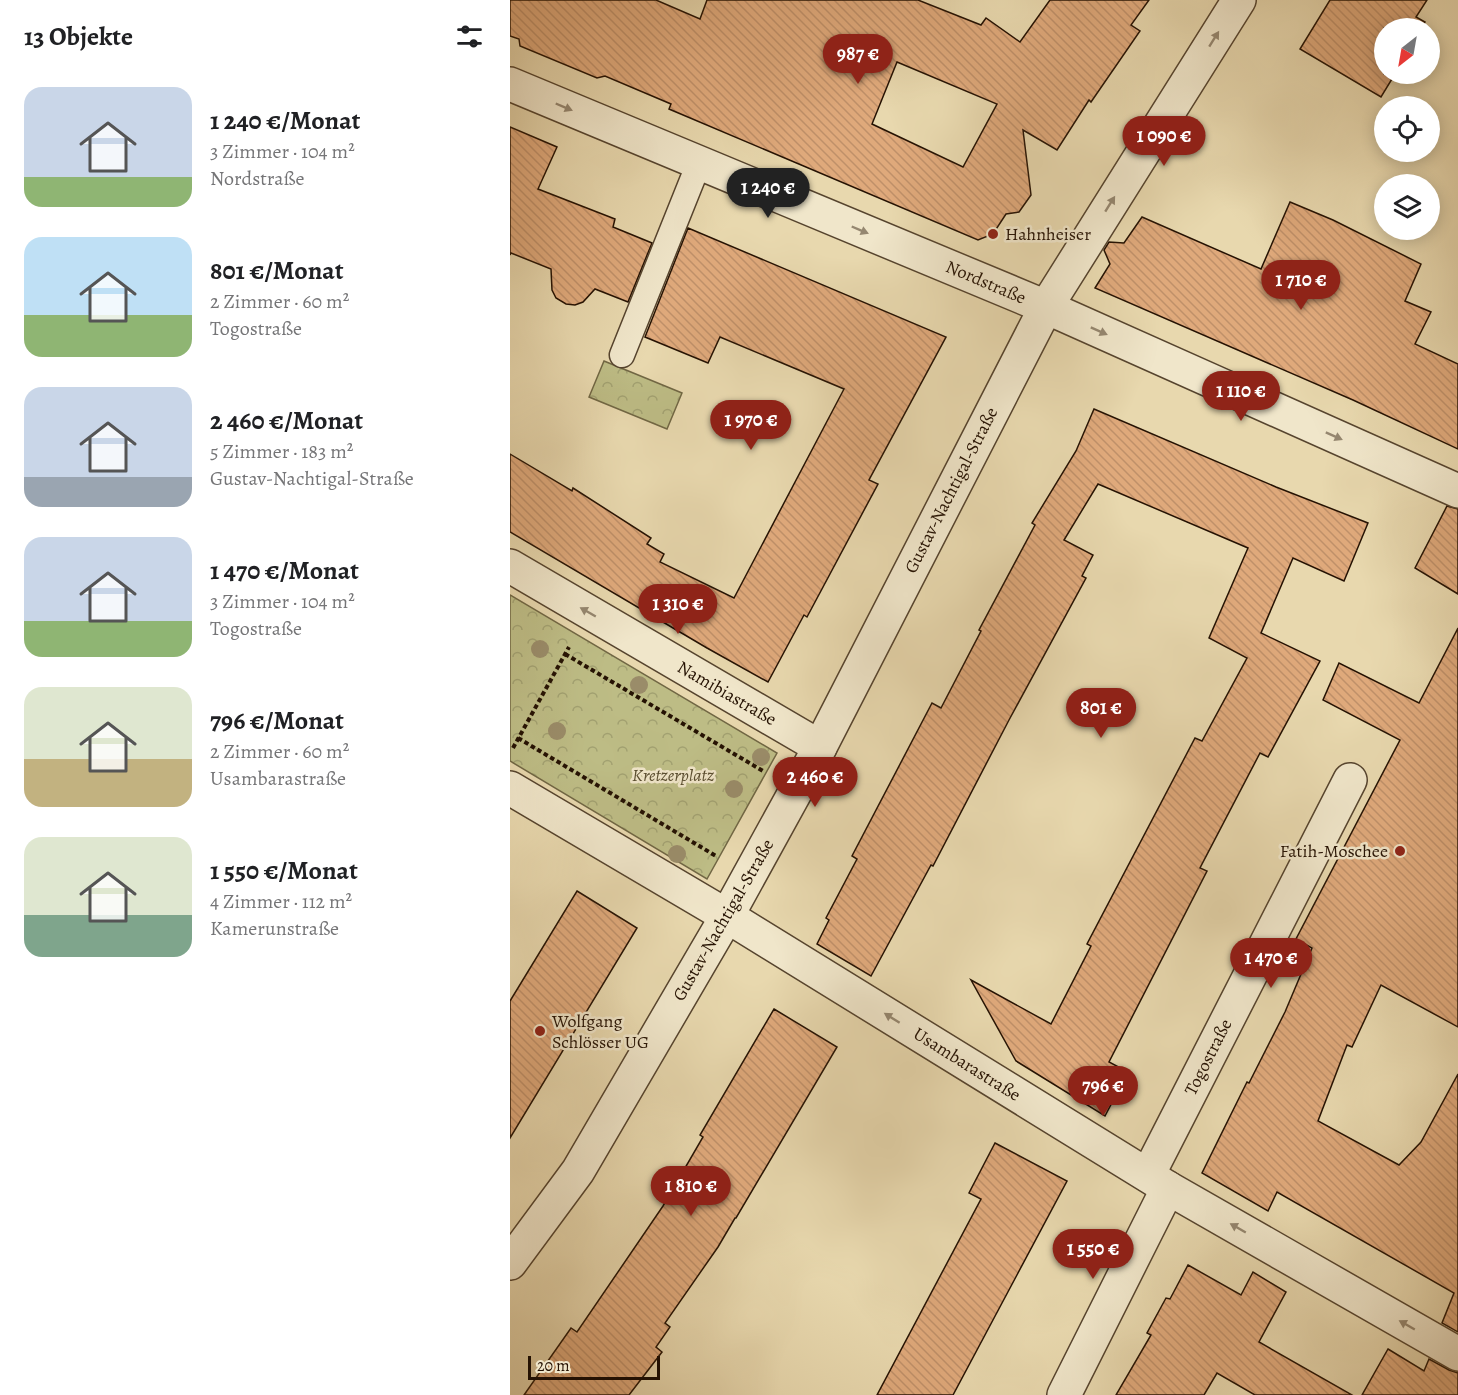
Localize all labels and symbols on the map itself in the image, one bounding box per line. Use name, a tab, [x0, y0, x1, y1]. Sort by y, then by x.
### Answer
north arrow	[1374, 18, 1440, 84]
one-way arrow	[1209, 31, 1220, 47]
pin: 987 €	[816, 34, 900, 85]
one-way arrow	[555, 103, 573, 112]
pin: 1 090 €	[1109, 116, 1219, 167]
pin: 1 240 €	[713, 168, 823, 219]
one-way arrow	[1105, 196, 1116, 212]
place label: Hahnheiser	[1005, 222, 1091, 246]
one-way arrow	[852, 225, 870, 235]
marker: Hahnheiser	[986, 227, 1000, 241]
street label: Nordstraße	[942, 254, 1030, 310]
pin: 1 710 €	[1246, 260, 1356, 311]
one-way arrow	[1090, 326, 1108, 336]
pin: 1 110 €	[1186, 371, 1296, 422]
pin: 1 970 €	[696, 400, 806, 451]
street label: Gustav-Nachtigal-Straße	[899, 403, 1003, 577]
one-way arrow	[1326, 431, 1344, 441]
pin: 1 310 €	[623, 584, 733, 635]
one-way arrow	[579, 607, 596, 617]
street label: Namibiastraße	[673, 655, 781, 731]
pin: 801 €	[1059, 688, 1143, 739]
pin: 2 460 €	[760, 757, 870, 808]
park label: Kretzerplatz	[632, 763, 715, 787]
street label: Gustav-Nachtigal-Straße	[667, 835, 779, 1005]
place label: Fatih-Moschee	[1280, 839, 1388, 863]
marker: Fatih-Moschee	[1393, 844, 1407, 858]
pin: 1 470 €	[1216, 938, 1326, 989]
place label: Wolfgang Schlösser UG	[551, 1009, 649, 1054]
one-way arrow	[884, 1012, 900, 1023]
street label: Togostraße	[1179, 1015, 1237, 1099]
street label: Usambarastraße	[909, 1021, 1025, 1107]
marker: Wolfgang Schlösser UG	[533, 1024, 547, 1038]
pin: 796 €	[1061, 1066, 1145, 1117]
pin: 1 810 €	[636, 1166, 746, 1217]
one-way arrow	[1229, 1223, 1246, 1233]
pin: 1 550 €	[1038, 1229, 1148, 1280]
one-way arrow	[1398, 1320, 1415, 1330]
scale bar	[528, 1353, 660, 1380]

